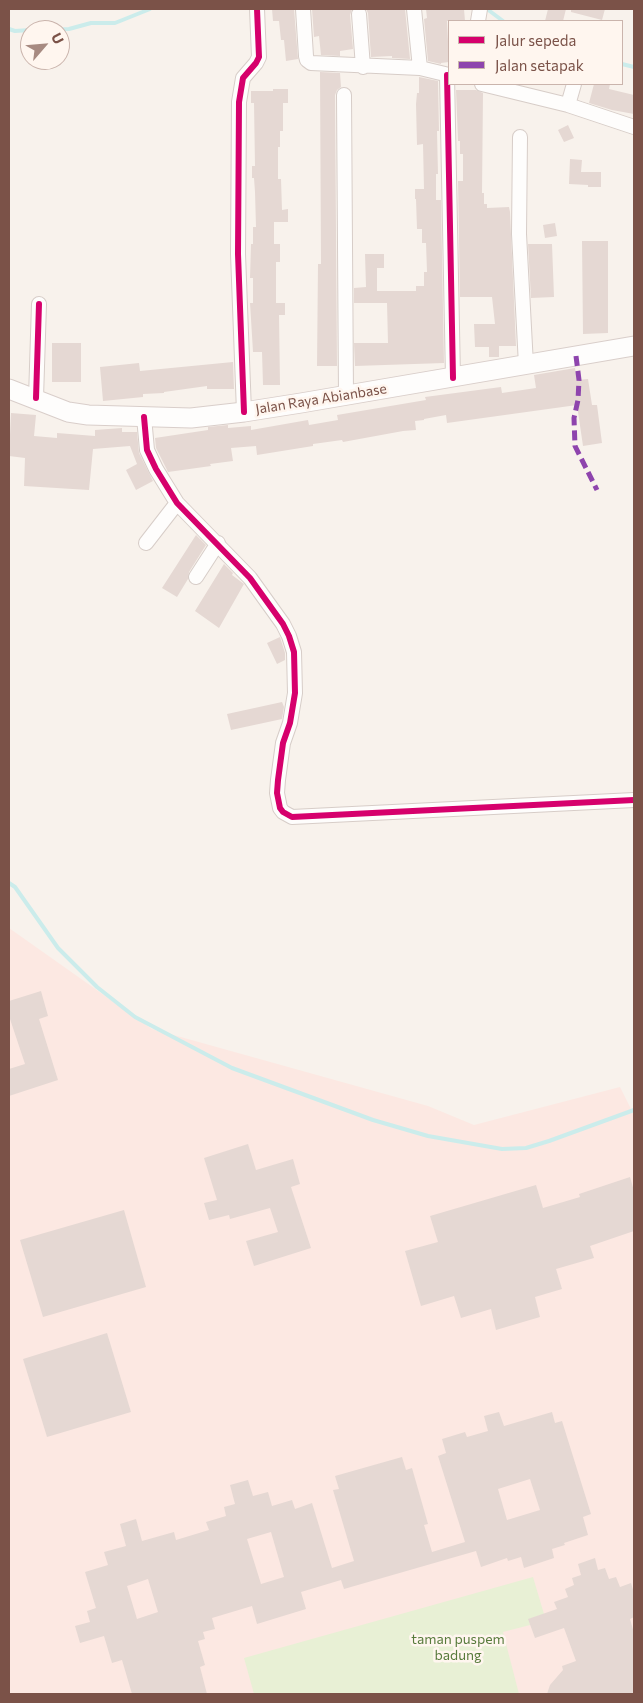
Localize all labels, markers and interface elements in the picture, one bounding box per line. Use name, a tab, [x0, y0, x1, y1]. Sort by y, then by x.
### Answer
north arrow	[20, 20, 70, 70]
legend	[448, 20, 623, 85]
text: U	[48, 30, 68, 47]
text: Jalur sepeda	[495, 31, 576, 49]
text: Jalan setapak	[495, 56, 584, 74]
street label: Jalan Raya Abianbase	[254, 380, 388, 418]
park label: taman puspem badung	[411, 1631, 505, 1664]

